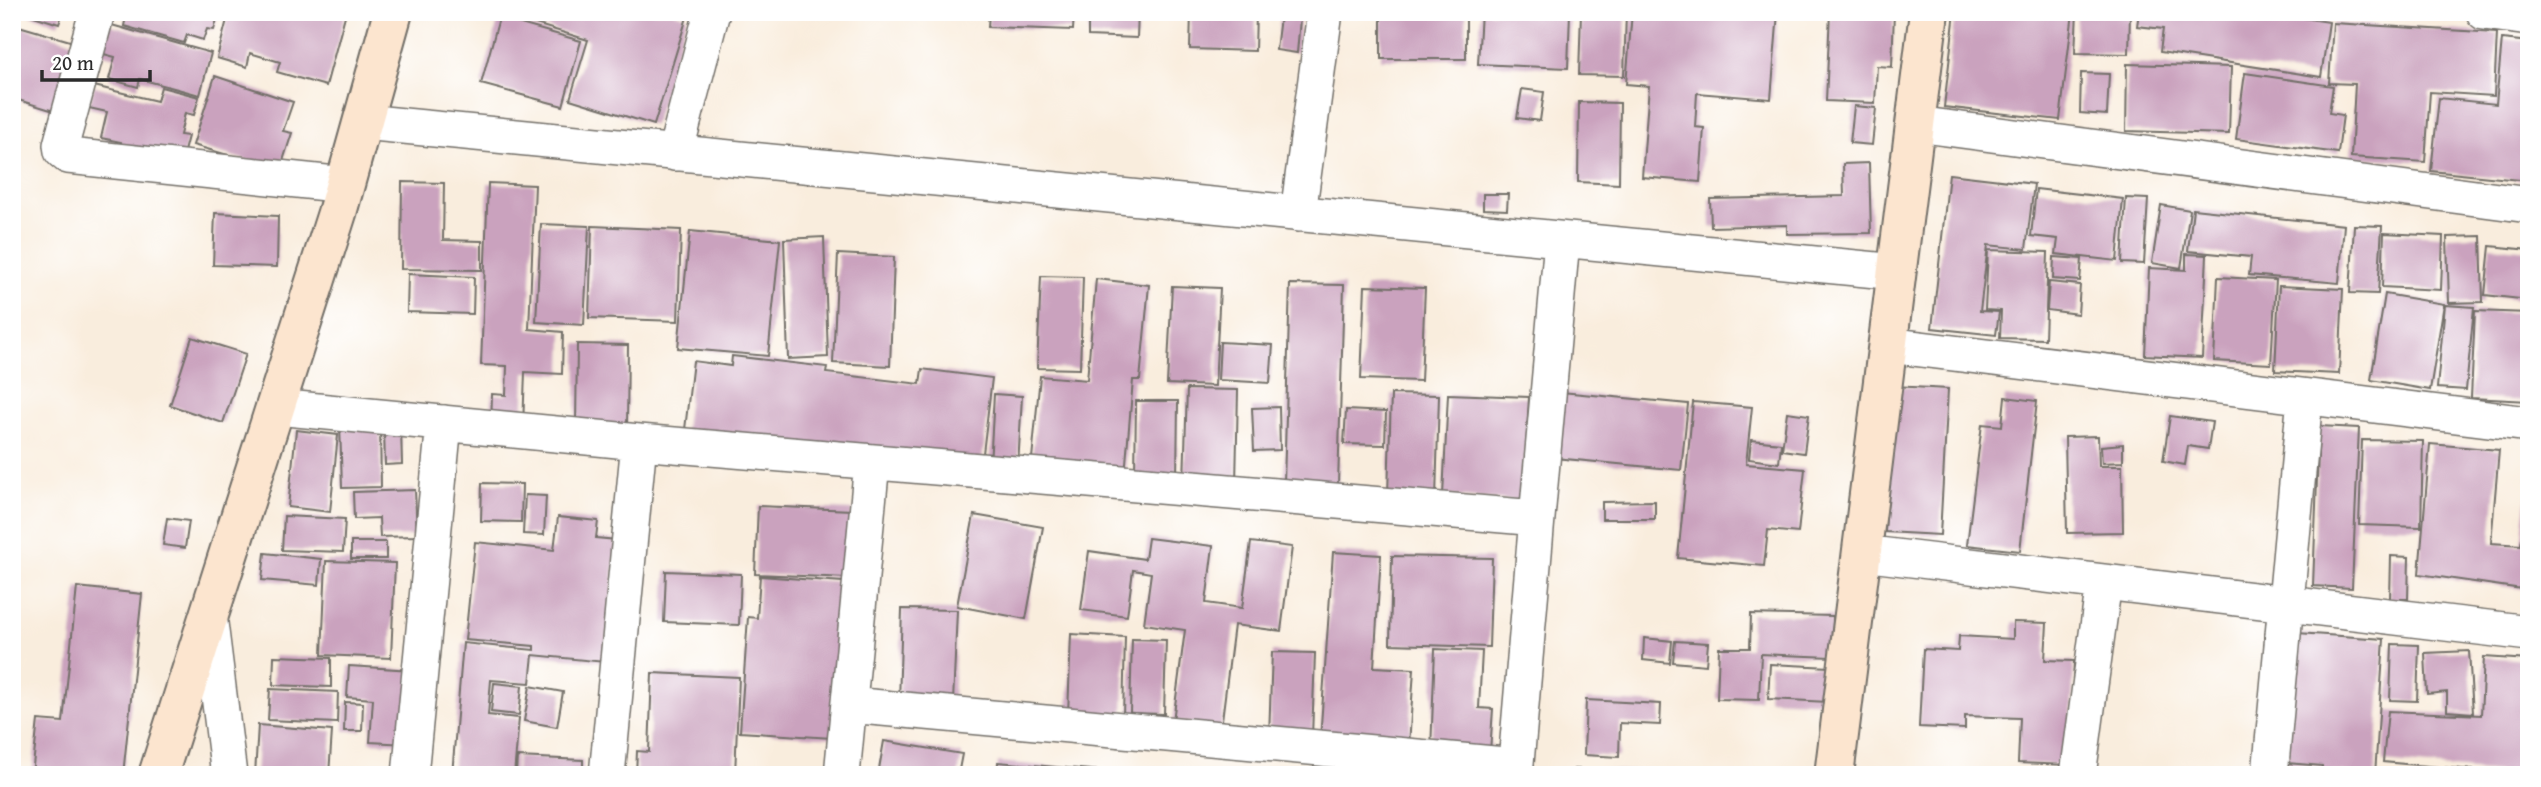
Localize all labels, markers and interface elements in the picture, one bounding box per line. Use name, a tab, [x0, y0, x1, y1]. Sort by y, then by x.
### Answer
scale bar	[42, 38, 150, 82]
text: 20 m	[52, 47, 94, 78]

